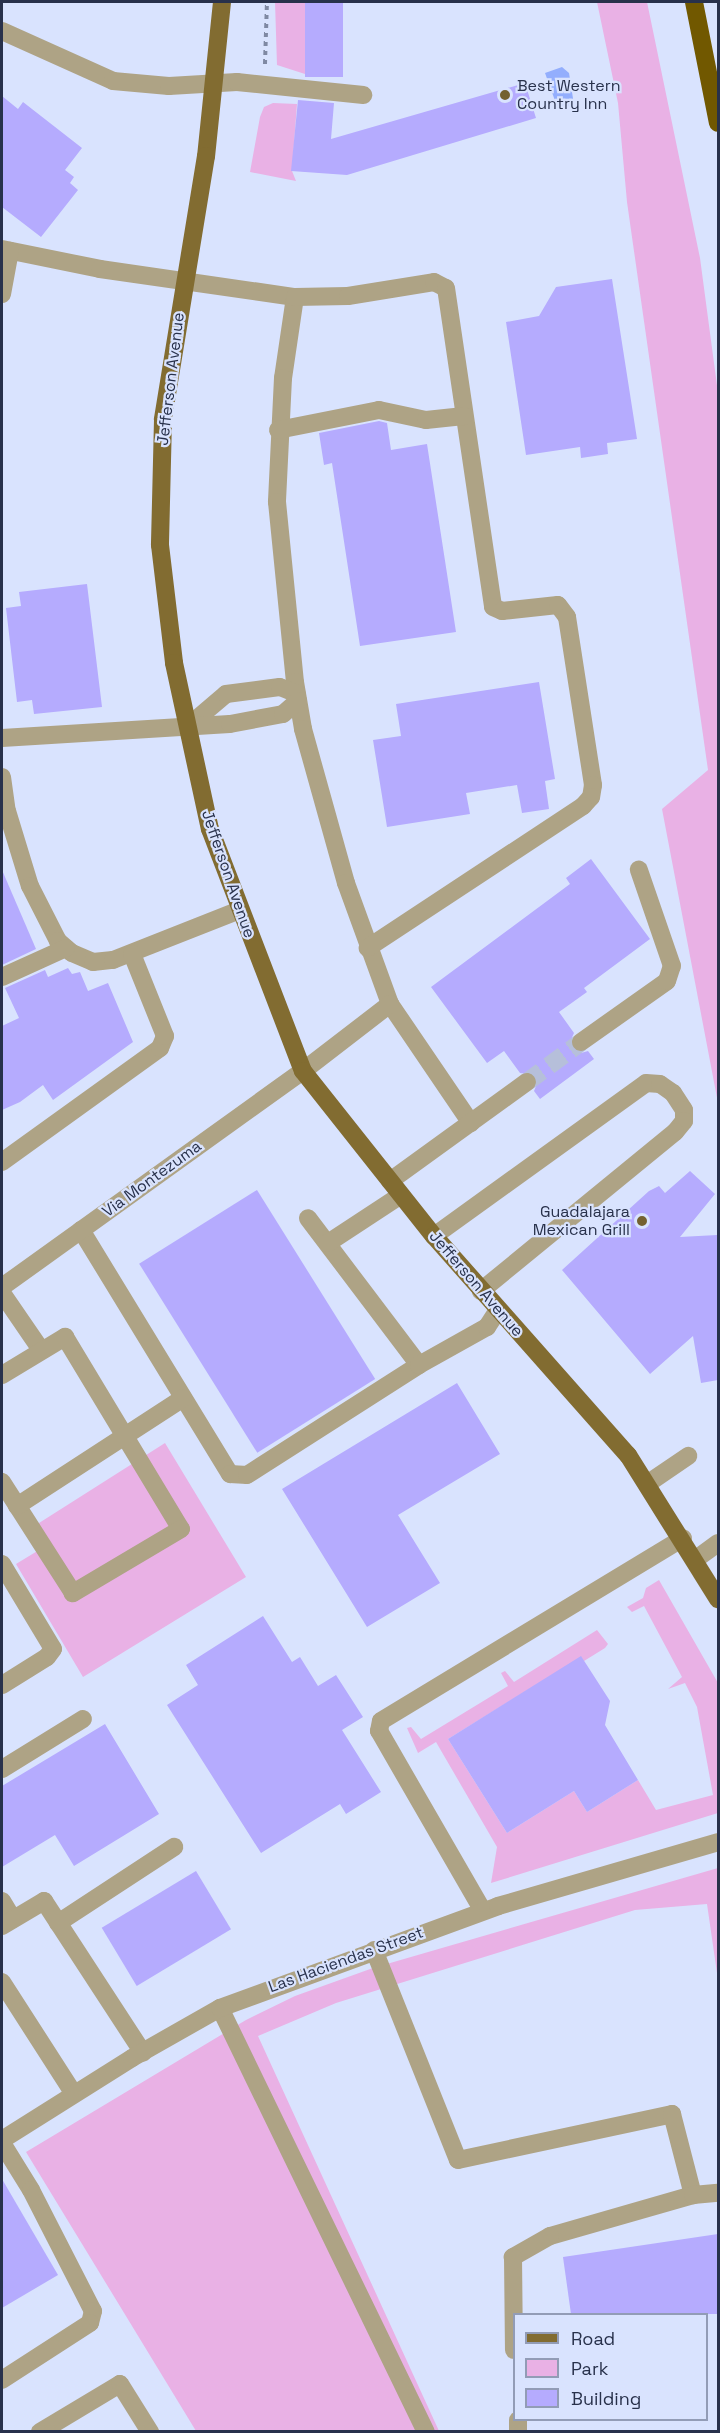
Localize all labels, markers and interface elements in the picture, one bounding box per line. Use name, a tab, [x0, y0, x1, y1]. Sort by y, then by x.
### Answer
place label: Best Western Country Inn	[517, 76, 621, 114]
marker: Best Western Country Inn	[498, 88, 512, 102]
street label: Jefferson Avenue	[153, 311, 189, 447]
street label: Jefferson Avenue	[197, 807, 259, 941]
street label: Via Montezuma	[99, 1137, 205, 1221]
place label: Guadalajara Mexican Grill	[533, 1202, 630, 1240]
marker: Guadalajara Mexican Grill	[635, 1214, 649, 1228]
street label: Jefferson Avenue	[425, 1227, 527, 1341]
street label: Las Haciendas Street	[266, 1923, 426, 1997]
legend	[513, 2313, 708, 2421]
text: Road	[571, 2327, 615, 2350]
text: Park	[571, 2357, 608, 2380]
text: Building	[571, 2387, 641, 2410]

